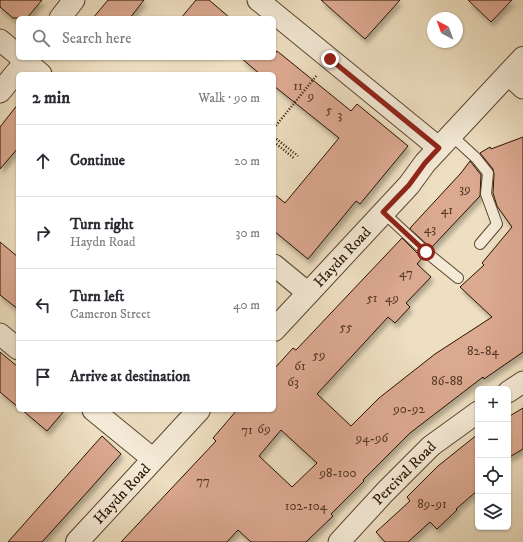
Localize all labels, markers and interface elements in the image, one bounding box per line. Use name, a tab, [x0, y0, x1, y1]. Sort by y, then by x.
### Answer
north arrow	[427, 12, 463, 48]
search box	[16, 16, 276, 60]
icon: search	[30, 27, 52, 49]
text: Search here	[62, 29, 131, 48]
route end	[321, 50, 339, 68]
house number: 11	[293, 78, 303, 94]
text: 2 min	[32, 87, 70, 109]
house number: 9	[307, 88, 314, 104]
text: Walk · 90 m	[198, 90, 260, 106]
house number: 5	[326, 102, 333, 118]
house number: 3	[338, 107, 343, 123]
icon: ahead	[32, 150, 54, 172]
text: Continue	[70, 151, 125, 170]
text: 20 m	[234, 153, 260, 169]
house number: 39	[459, 181, 471, 197]
house number: 41	[441, 202, 453, 218]
text: Turn right	[70, 215, 133, 234]
house number: 43	[424, 221, 436, 237]
icon: right	[32, 222, 54, 244]
street label: Haydn Road	[309, 222, 375, 291]
text: 30 m	[236, 225, 260, 241]
text: Haydn Road	[70, 234, 135, 250]
route start	[417, 243, 435, 261]
house number: 47	[399, 265, 413, 281]
text: Turn left	[70, 287, 124, 306]
house number: 51	[366, 290, 378, 306]
house number: 49	[385, 290, 399, 306]
icon: left	[32, 294, 54, 316]
text: 40 m	[233, 297, 260, 313]
text: Cameron Street	[70, 306, 151, 322]
house number: 55	[340, 319, 353, 335]
house number: 82-84	[467, 343, 500, 359]
house number: 59	[313, 347, 325, 363]
house number: 61	[294, 358, 306, 374]
icon: arrive	[32, 366, 54, 388]
text: Arrive at destination	[70, 367, 190, 386]
house number: 86-88	[431, 373, 463, 389]
house number: 63	[287, 374, 299, 390]
map controls	[475, 386, 511, 530]
button: +	[475, 386, 511, 422]
house number: 90-92	[392, 401, 425, 417]
house number: 69	[257, 421, 271, 437]
house number: 71	[241, 422, 253, 438]
button: −	[475, 422, 511, 458]
house number: 94-96	[355, 430, 389, 446]
street label: Percival Road	[368, 437, 440, 509]
button: locate	[475, 458, 511, 494]
street label: Haydn Road	[89, 459, 155, 528]
house number: 98-100	[319, 465, 357, 481]
house number: 77	[196, 473, 210, 489]
button: layers	[475, 494, 511, 530]
house number: 89-91	[417, 496, 447, 512]
house number: 102-104	[285, 498, 328, 514]

